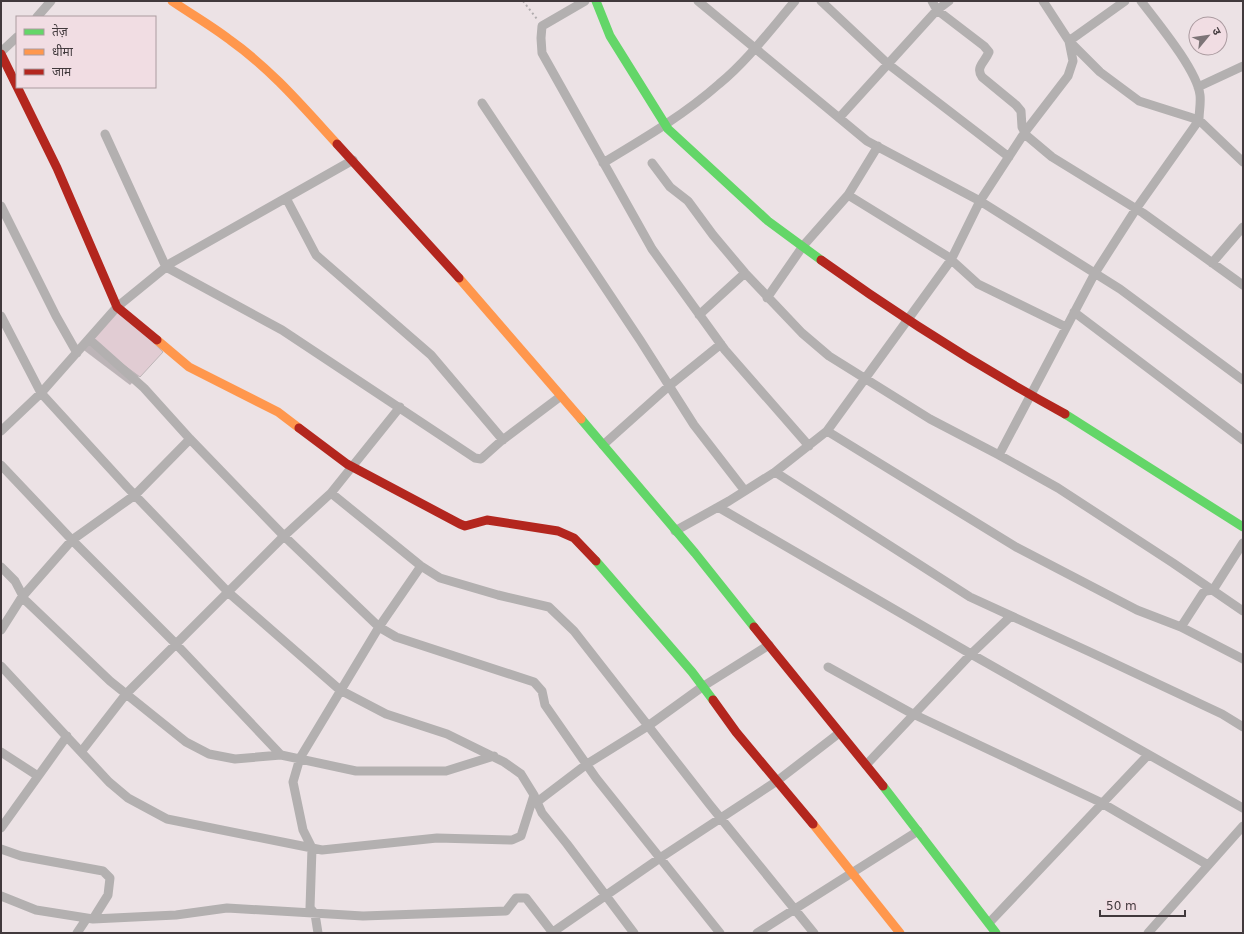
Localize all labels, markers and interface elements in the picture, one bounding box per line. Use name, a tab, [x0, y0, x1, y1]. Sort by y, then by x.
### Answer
legend	[16, 16, 156, 88]
north arrow	[1188, 16, 1228, 56]
text: तेज़	[52, 24, 69, 39]
text: उ	[1209, 25, 1224, 38]
text: धीमा	[52, 44, 74, 59]
text: जाम	[52, 65, 72, 79]
scale bar	[1100, 892, 1185, 918]
text: 50 m	[1106, 899, 1137, 913]

